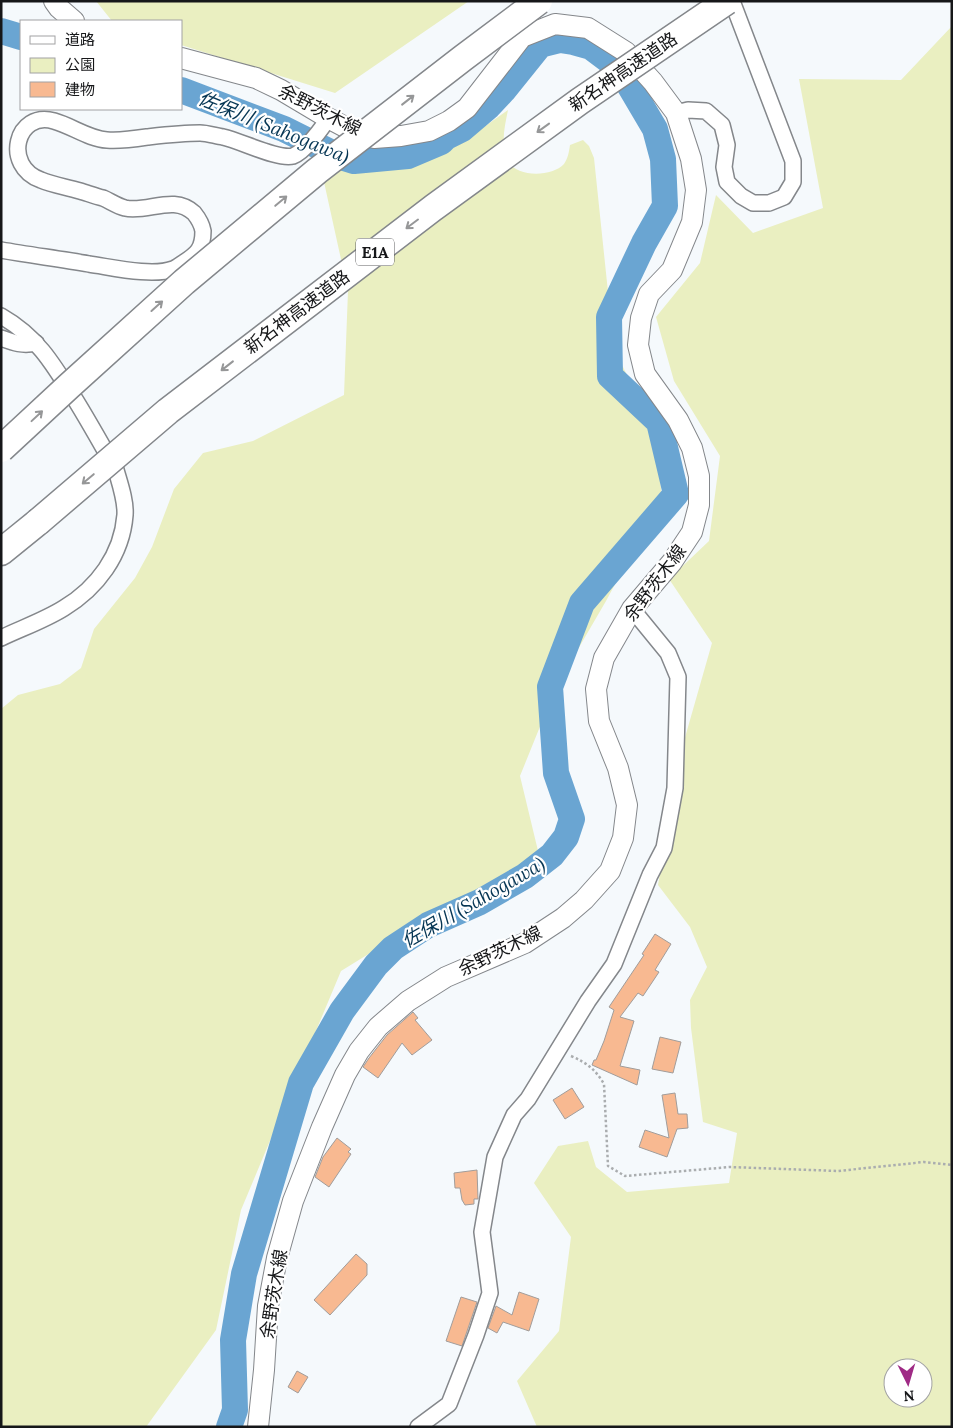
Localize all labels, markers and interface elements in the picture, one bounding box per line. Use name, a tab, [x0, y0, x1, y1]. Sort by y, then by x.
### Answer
legend	[20, 20, 182, 110]
street label: 新名神高速道路	[564, 27, 681, 116]
text: 道路	[65, 30, 95, 49]
text: 公園	[65, 55, 95, 74]
street label: 余野茨木線	[275, 79, 366, 140]
text: 建物	[65, 80, 95, 99]
water label: 佐保川 (Sahogawa)	[194, 86, 354, 169]
one-way arrow	[401, 95, 414, 106]
one-way arrow	[536, 123, 550, 133]
one-way arrow	[274, 196, 287, 207]
one-way arrow	[405, 219, 419, 229]
road number: E1A	[356, 238, 394, 266]
street label: 新名神高速道路	[239, 265, 354, 359]
one-way arrow	[150, 300, 163, 312]
one-way arrow	[221, 360, 234, 371]
one-way arrow	[30, 410, 43, 422]
one-way arrow	[82, 474, 95, 485]
street label: 余野茨木線	[618, 540, 691, 626]
water label: 佐保川 (Sahogawa)	[397, 851, 550, 954]
street label: 余野茨木線	[454, 920, 545, 981]
street label: 余野茨木線	[255, 1248, 292, 1340]
north arrow	[883, 1358, 933, 1408]
text: N	[903, 1387, 915, 1405]

